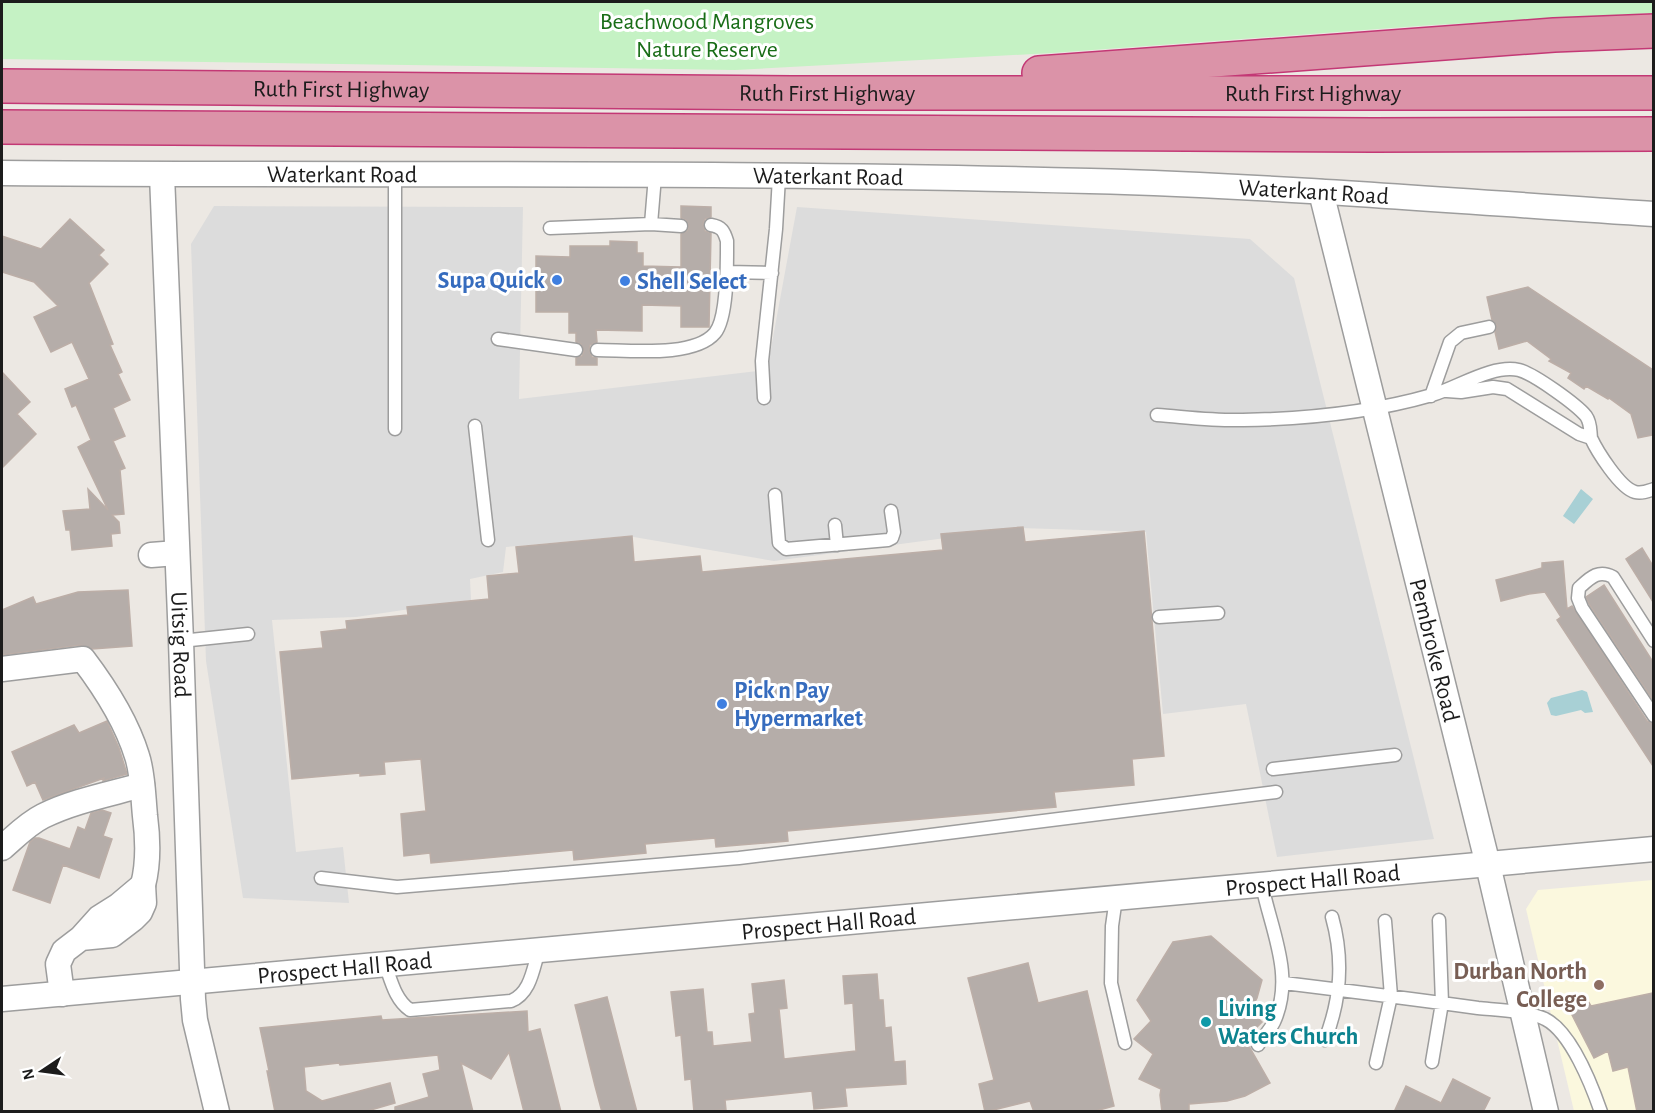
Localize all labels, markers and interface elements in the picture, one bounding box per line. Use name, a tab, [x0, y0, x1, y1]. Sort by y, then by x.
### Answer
park label: Beachwood Mangroves Nature Reserve	[600, 10, 814, 62]
street label: Ruth First Highway	[253, 77, 429, 103]
street label: Ruth First Highway	[739, 82, 915, 106]
street label: Ruth First Highway	[1225, 82, 1401, 106]
street label: Waterkant Road	[267, 163, 417, 187]
street label: Waterkant Road	[753, 164, 903, 190]
street label: Waterkant Road	[1238, 176, 1390, 209]
place label: Supa Quick	[438, 269, 545, 293]
place label: Shell Select	[637, 270, 747, 294]
marker: Supa Quick	[550, 273, 564, 287]
marker: Shell Select	[618, 274, 632, 288]
street label: Pembroke Road	[1404, 576, 1463, 724]
street label: Uitsig Road	[166, 591, 194, 698]
place label: Pick n Pay Hypermarket	[734, 679, 863, 731]
marker: Pick n Pay Hypermarket	[715, 697, 729, 711]
street label: Prospect Hall Road	[1224, 861, 1401, 901]
street label: Prospect Hall Road	[740, 905, 917, 945]
street label: Prospect Hall Road	[256, 949, 433, 989]
place label: Durban North College	[1453, 960, 1587, 1012]
marker: Durban North College	[1592, 978, 1606, 992]
place label: Living Waters Church	[1218, 997, 1358, 1049]
marker: Living Waters Church	[1199, 1015, 1213, 1029]
north arrow	[12, 1041, 72, 1101]
text: N	[19, 1067, 37, 1081]

